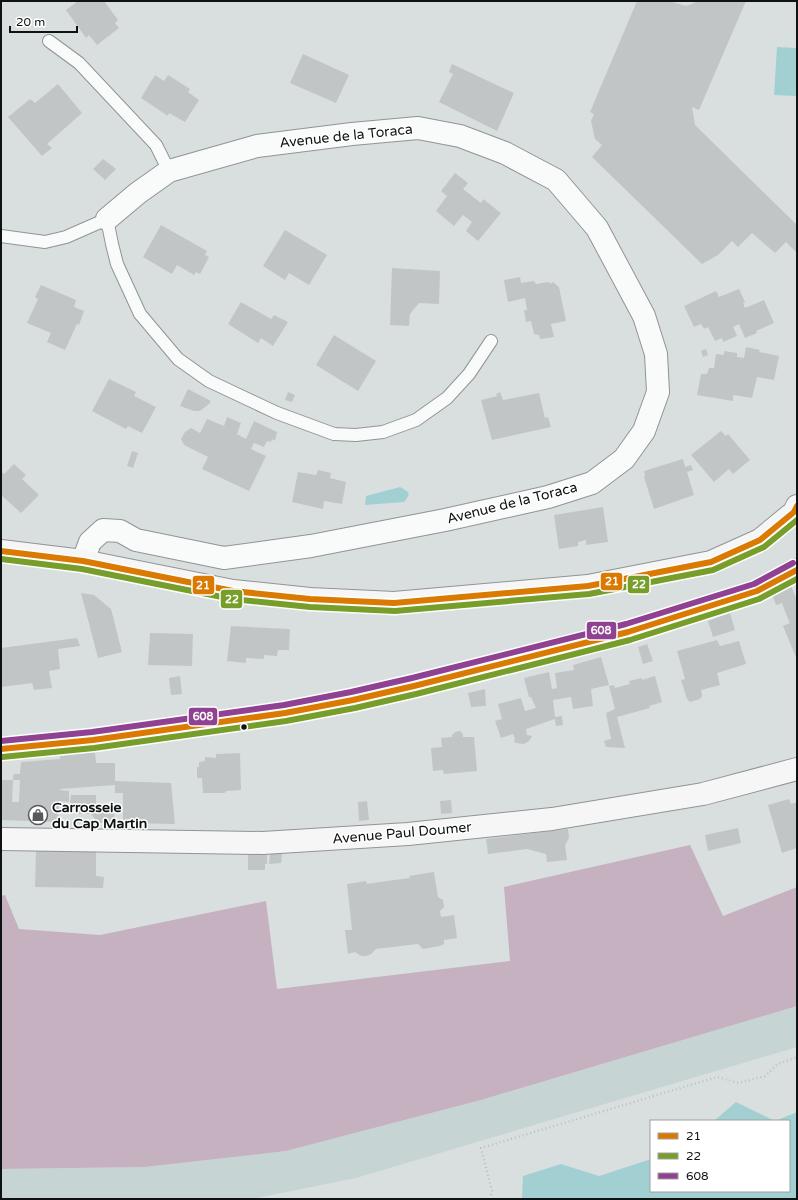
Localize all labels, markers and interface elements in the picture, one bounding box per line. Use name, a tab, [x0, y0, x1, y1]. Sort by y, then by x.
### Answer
scale bar	[10, 8, 77, 34]
text: 20 m	[16, 15, 45, 29]
street label: Avenue de la Toraca	[279, 121, 413, 151]
street label: Avenue de la Toraca	[445, 479, 579, 527]
line badge: 21	[600, 572, 623, 591]
line badge: 21	[192, 575, 215, 595]
text: 21	[605, 575, 619, 588]
line badge: 22	[627, 575, 650, 594]
text: 22	[632, 578, 646, 591]
text: 21	[196, 579, 210, 592]
line badge: 22	[220, 589, 243, 609]
text: 22	[225, 593, 239, 606]
line badge: 608	[586, 621, 617, 640]
text: 608	[591, 624, 611, 637]
line badge: 608	[188, 707, 218, 726]
text: 608	[193, 710, 213, 723]
unlabelled marker	[239, 722, 249, 732]
place label: Carrosseie du Cap Martin	[52, 799, 147, 832]
shop icon: Carrosseie du Cap Martin	[27, 804, 49, 826]
street label: Avenue Paul Doumer	[332, 818, 473, 848]
legend	[650, 1120, 790, 1192]
text: 21	[686, 1129, 701, 1143]
text: 22	[686, 1149, 701, 1163]
text: 608	[686, 1169, 709, 1183]

